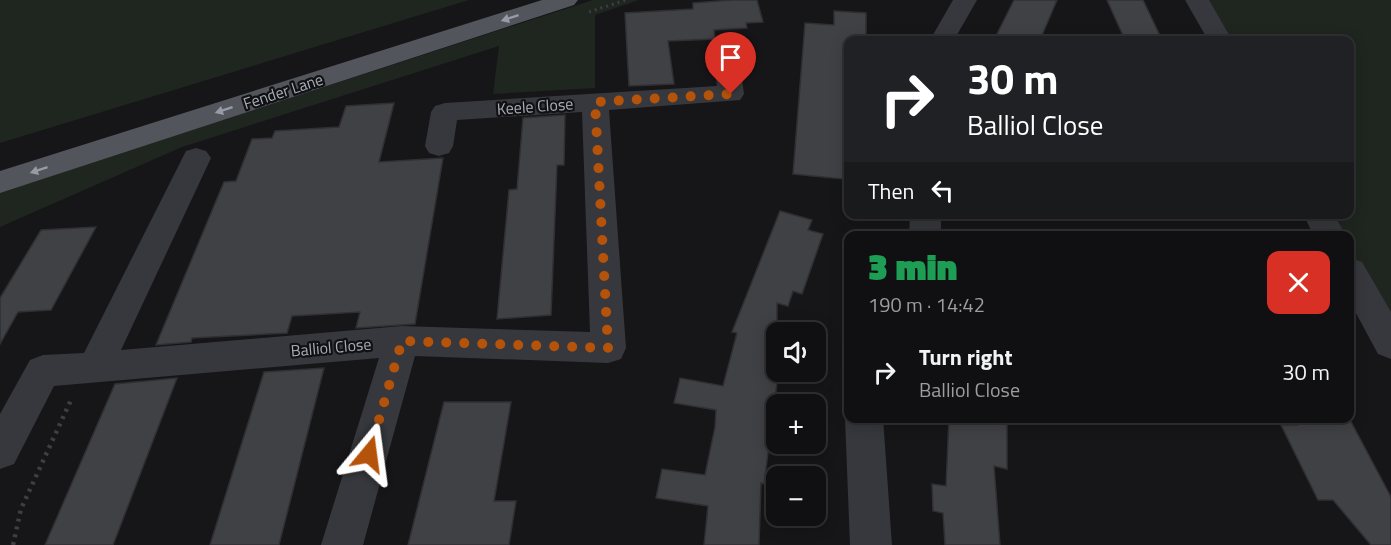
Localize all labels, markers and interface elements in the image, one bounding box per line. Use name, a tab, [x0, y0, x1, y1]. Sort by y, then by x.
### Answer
one-way arrow	[501, 14, 519, 23]
pin	[705, 32, 756, 94]
icon: arrive	[714, 41, 747, 74]
text: 30 m	[967, 46, 1059, 110]
icon: right	[868, 60, 946, 138]
street label: Fender Lane	[240, 67, 326, 115]
street label: Keele Close	[496, 91, 574, 121]
text: Balliol Close	[967, 104, 1103, 145]
one-way arrow	[215, 106, 233, 115]
one-way arrow	[30, 165, 48, 175]
text: Then	[868, 174, 914, 208]
icon: left	[926, 174, 959, 207]
text: 3 min	[868, 239, 957, 294]
button: close	[1267, 251, 1330, 314]
text: 190 m · 14:42	[868, 289, 985, 320]
map controls	[766, 322, 826, 526]
button: sound	[766, 322, 826, 382]
street label: Balliol Close	[290, 332, 372, 362]
text: Turn right	[919, 340, 1013, 374]
text: 30 m	[1282, 355, 1330, 389]
icon: right	[868, 356, 901, 389]
text: Balliol Close	[919, 374, 1020, 405]
button: +	[766, 394, 826, 454]
position arrow	[337, 422, 401, 486]
button: −	[766, 466, 826, 526]

